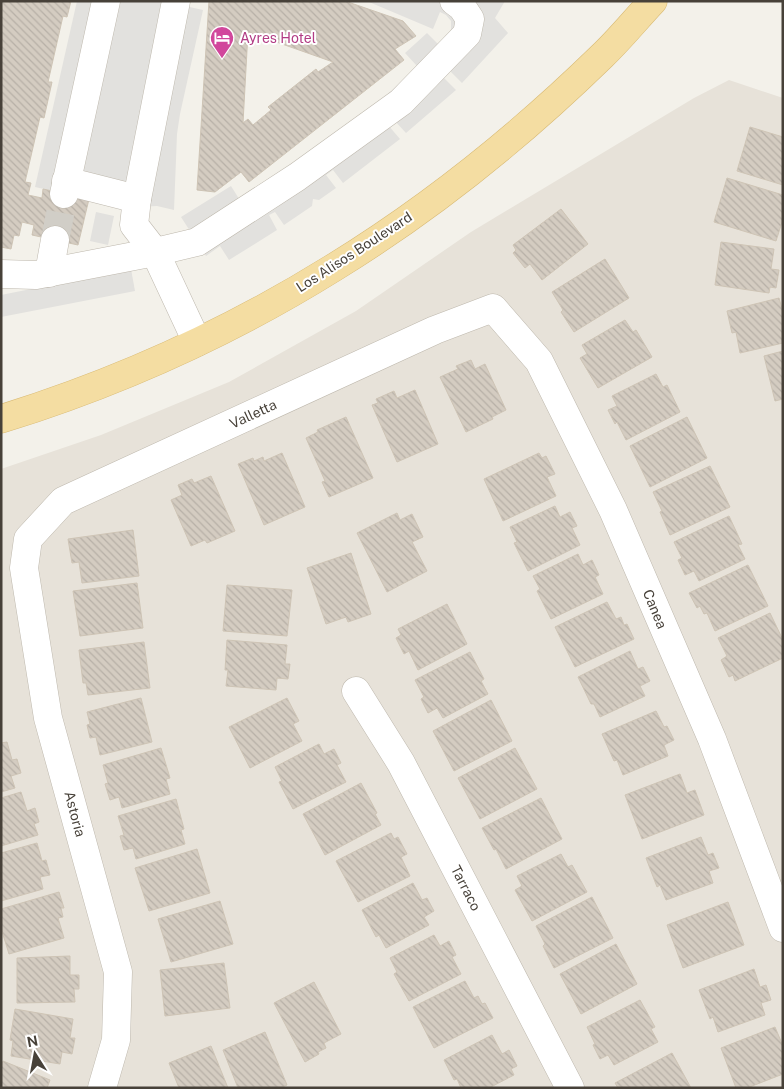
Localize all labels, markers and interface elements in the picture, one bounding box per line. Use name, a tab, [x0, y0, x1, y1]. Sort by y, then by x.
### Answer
hotel icon: Ayres Hotel	[209, 25, 235, 59]
place label: Ayres Hotel	[240, 30, 316, 46]
street label: Los Alisos Boulevard	[293, 209, 415, 295]
street label: Valletta	[227, 396, 279, 432]
street label: Canea	[640, 587, 670, 631]
street label: Astoria	[61, 789, 89, 839]
street label: Tarraco	[448, 862, 484, 914]
north arrow	[10, 1029, 60, 1079]
text: N	[26, 1032, 39, 1050]

